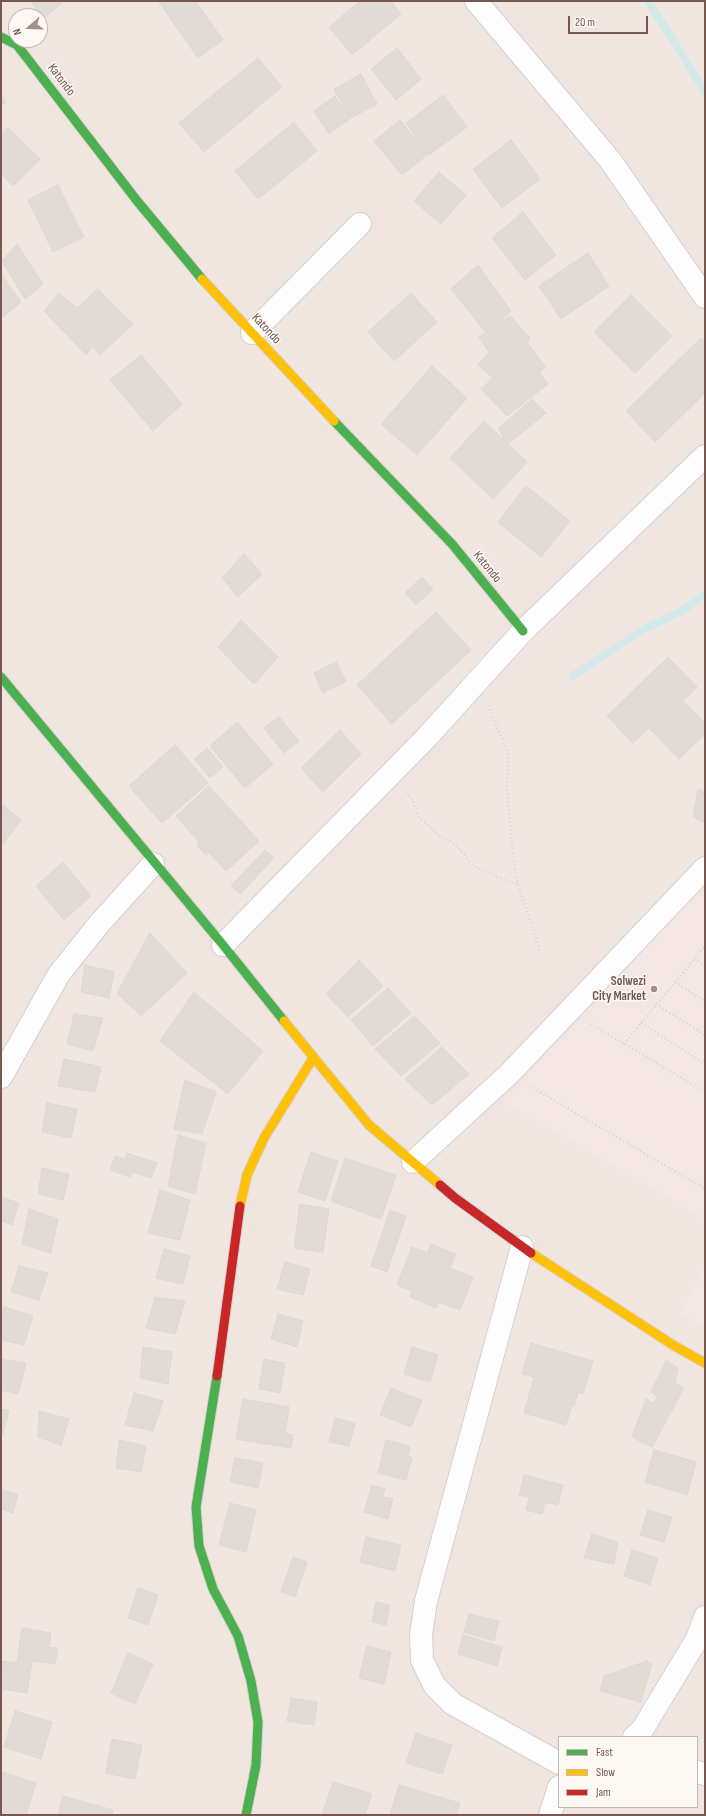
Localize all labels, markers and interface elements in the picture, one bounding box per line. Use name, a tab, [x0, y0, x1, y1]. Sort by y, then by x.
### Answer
north arrow	[8, 8, 48, 48]
scale bar	[570, 8, 650, 34]
text: 20 m	[575, 15, 595, 30]
text: N	[10, 27, 24, 37]
street label: Katondo	[44, 61, 78, 99]
street label: Katondo	[248, 310, 284, 348]
street label: Katondo	[469, 548, 505, 586]
place label: Solwezi City Market	[592, 974, 646, 1005]
marker: Solwezi City Market	[649, 984, 659, 994]
legend	[558, 1736, 698, 1808]
text: Fast	[596, 1745, 613, 1760]
text: Slow	[596, 1765, 615, 1780]
text: Jam	[596, 1785, 611, 1800]

